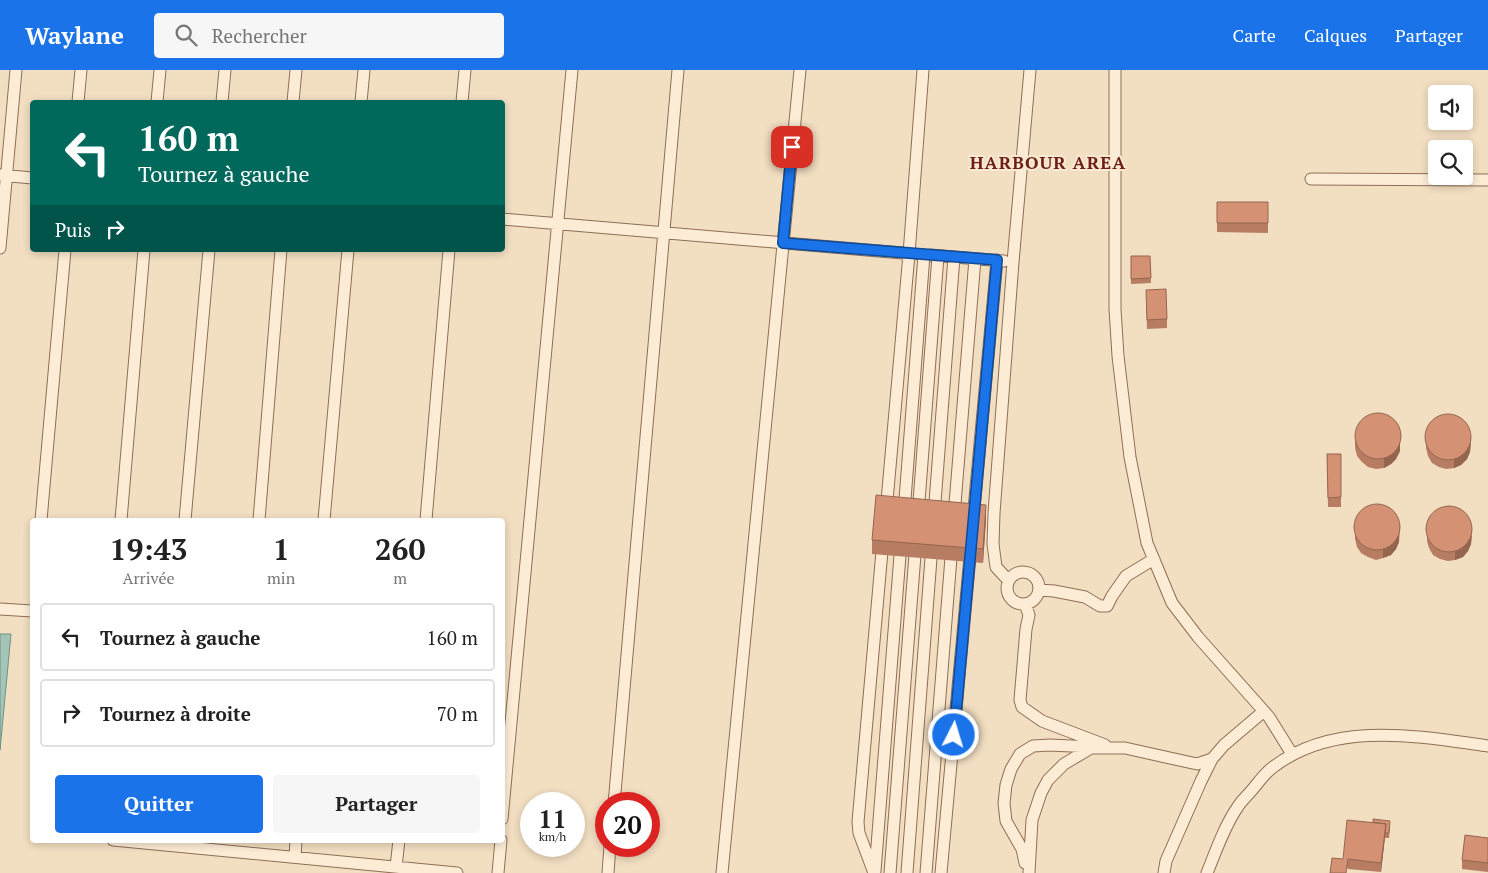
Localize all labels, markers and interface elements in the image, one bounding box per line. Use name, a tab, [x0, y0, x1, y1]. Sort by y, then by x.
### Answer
search box	[154, 13, 504, 58]
text: Waylane	[25, 19, 124, 51]
icon: search	[172, 21, 200, 49]
text: Rechercher	[212, 23, 307, 48]
text: Carte	[1233, 23, 1276, 47]
text: Calques	[1304, 23, 1367, 47]
text: Partager	[1395, 23, 1463, 47]
map controls	[1428, 85, 1473, 185]
button: sound	[1428, 85, 1473, 130]
text: 160 m	[138, 115, 239, 161]
icon: left	[55, 120, 120, 185]
pin	[771, 126, 813, 168]
icon: arrive	[778, 133, 806, 161]
button: search	[1428, 140, 1473, 185]
district label: HARBOUR AREA	[970, 150, 1126, 174]
text: Tournez à gauche	[138, 159, 309, 188]
icon: right	[101, 215, 129, 243]
text: Puis	[55, 217, 91, 242]
text: 19:43	[109, 529, 188, 569]
text: 1	[273, 529, 290, 569]
text: 260	[375, 529, 426, 569]
text: Arrivée	[123, 567, 174, 589]
text: min	[267, 567, 295, 589]
text: m	[393, 567, 407, 589]
icon: left	[57, 623, 85, 651]
text: Tournez à gauche	[100, 625, 261, 650]
text: 160 m	[427, 625, 478, 650]
icon: right	[57, 699, 85, 727]
text: Tournez à droite	[100, 701, 251, 726]
text: 70 m	[437, 701, 478, 726]
position arrow	[927, 708, 979, 760]
button: Quitter	[55, 775, 263, 833]
button: Partager	[273, 775, 480, 833]
speed limit sign: 20	[595, 792, 660, 857]
text: 11	[538, 802, 567, 835]
text: km/h	[539, 829, 566, 844]

